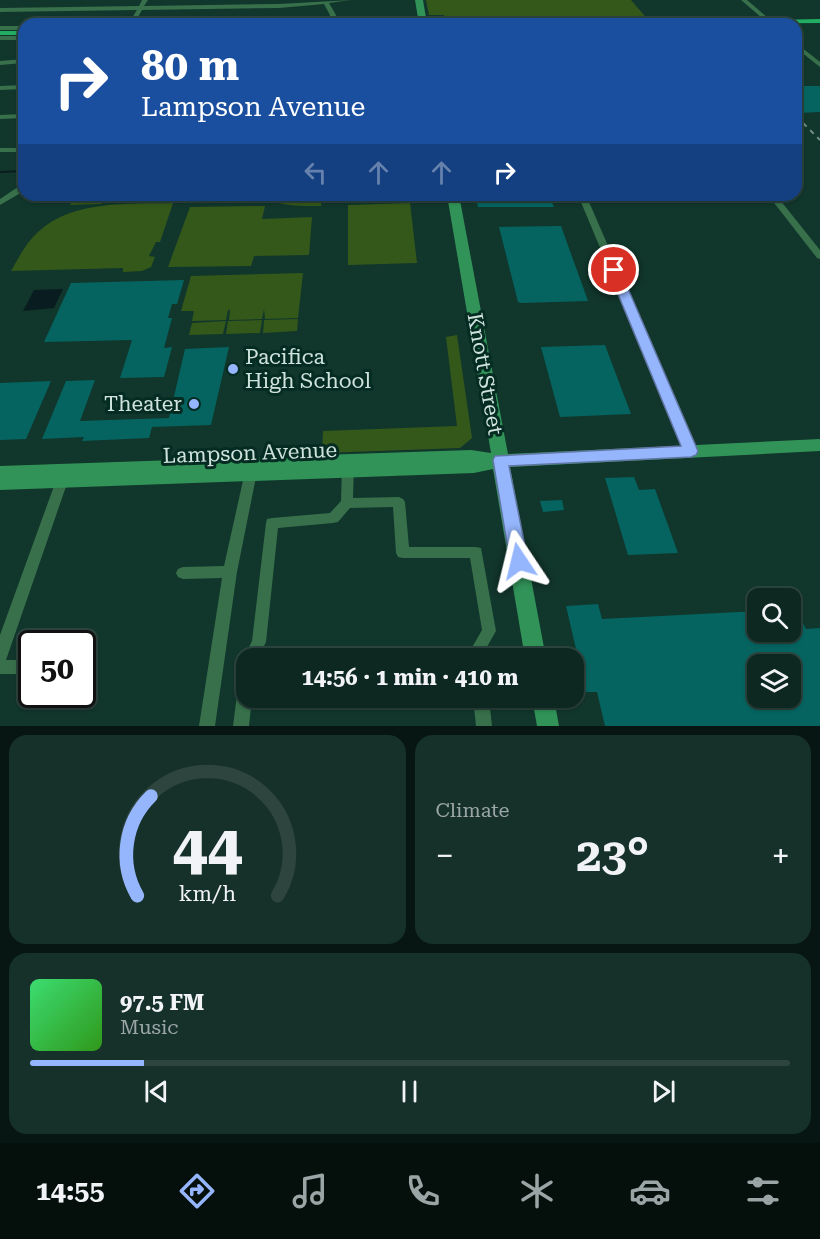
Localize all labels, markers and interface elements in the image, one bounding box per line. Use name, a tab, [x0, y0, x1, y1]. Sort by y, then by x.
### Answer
text: 80 m	[141, 41, 239, 90]
icon: right	[42, 42, 120, 120]
text: Lampson Avenue	[141, 91, 365, 123]
icon: left	[299, 156, 332, 189]
icon: ahead	[362, 156, 395, 189]
icon: ahead	[425, 156, 458, 189]
icon: right	[488, 156, 521, 189]
pin	[588, 244, 639, 295]
icon: arrive	[597, 253, 630, 286]
street label: Knott Street	[462, 311, 508, 437]
place label: Pacifica High School	[245, 345, 371, 393]
marker: Pacifica High School	[226, 362, 240, 376]
place label: Theater	[104, 392, 182, 416]
marker: Theater	[187, 397, 201, 411]
street label: Lampson Avenue	[162, 438, 338, 468]
position arrow	[487, 529, 551, 593]
map controls	[747, 588, 801, 708]
button: search	[747, 588, 801, 642]
speed limit sign: 50	[18, 630, 96, 708]
button: layers	[747, 654, 801, 708]
text: 14:56 · 1 min · 410 m	[301, 665, 519, 690]
text: Climate	[436, 798, 510, 822]
text: 44	[172, 812, 242, 885]
text: 23°	[576, 829, 649, 882]
text: −	[436, 836, 454, 875]
text: +	[772, 836, 790, 875]
text: km/h	[179, 882, 236, 907]
text: 97.5 FM	[120, 990, 204, 1015]
text: Music	[120, 1015, 179, 1039]
icon: previous	[140, 1075, 173, 1108]
icon: pause	[393, 1075, 426, 1108]
icon: next	[647, 1075, 680, 1108]
icon: directions	[176, 1170, 218, 1212]
icon: music	[289, 1170, 331, 1212]
icon: phone	[402, 1170, 444, 1212]
icon: climate	[516, 1170, 558, 1212]
icon: car	[629, 1170, 671, 1212]
icon: filters	[742, 1170, 784, 1212]
text: 14:55	[36, 1175, 105, 1207]

